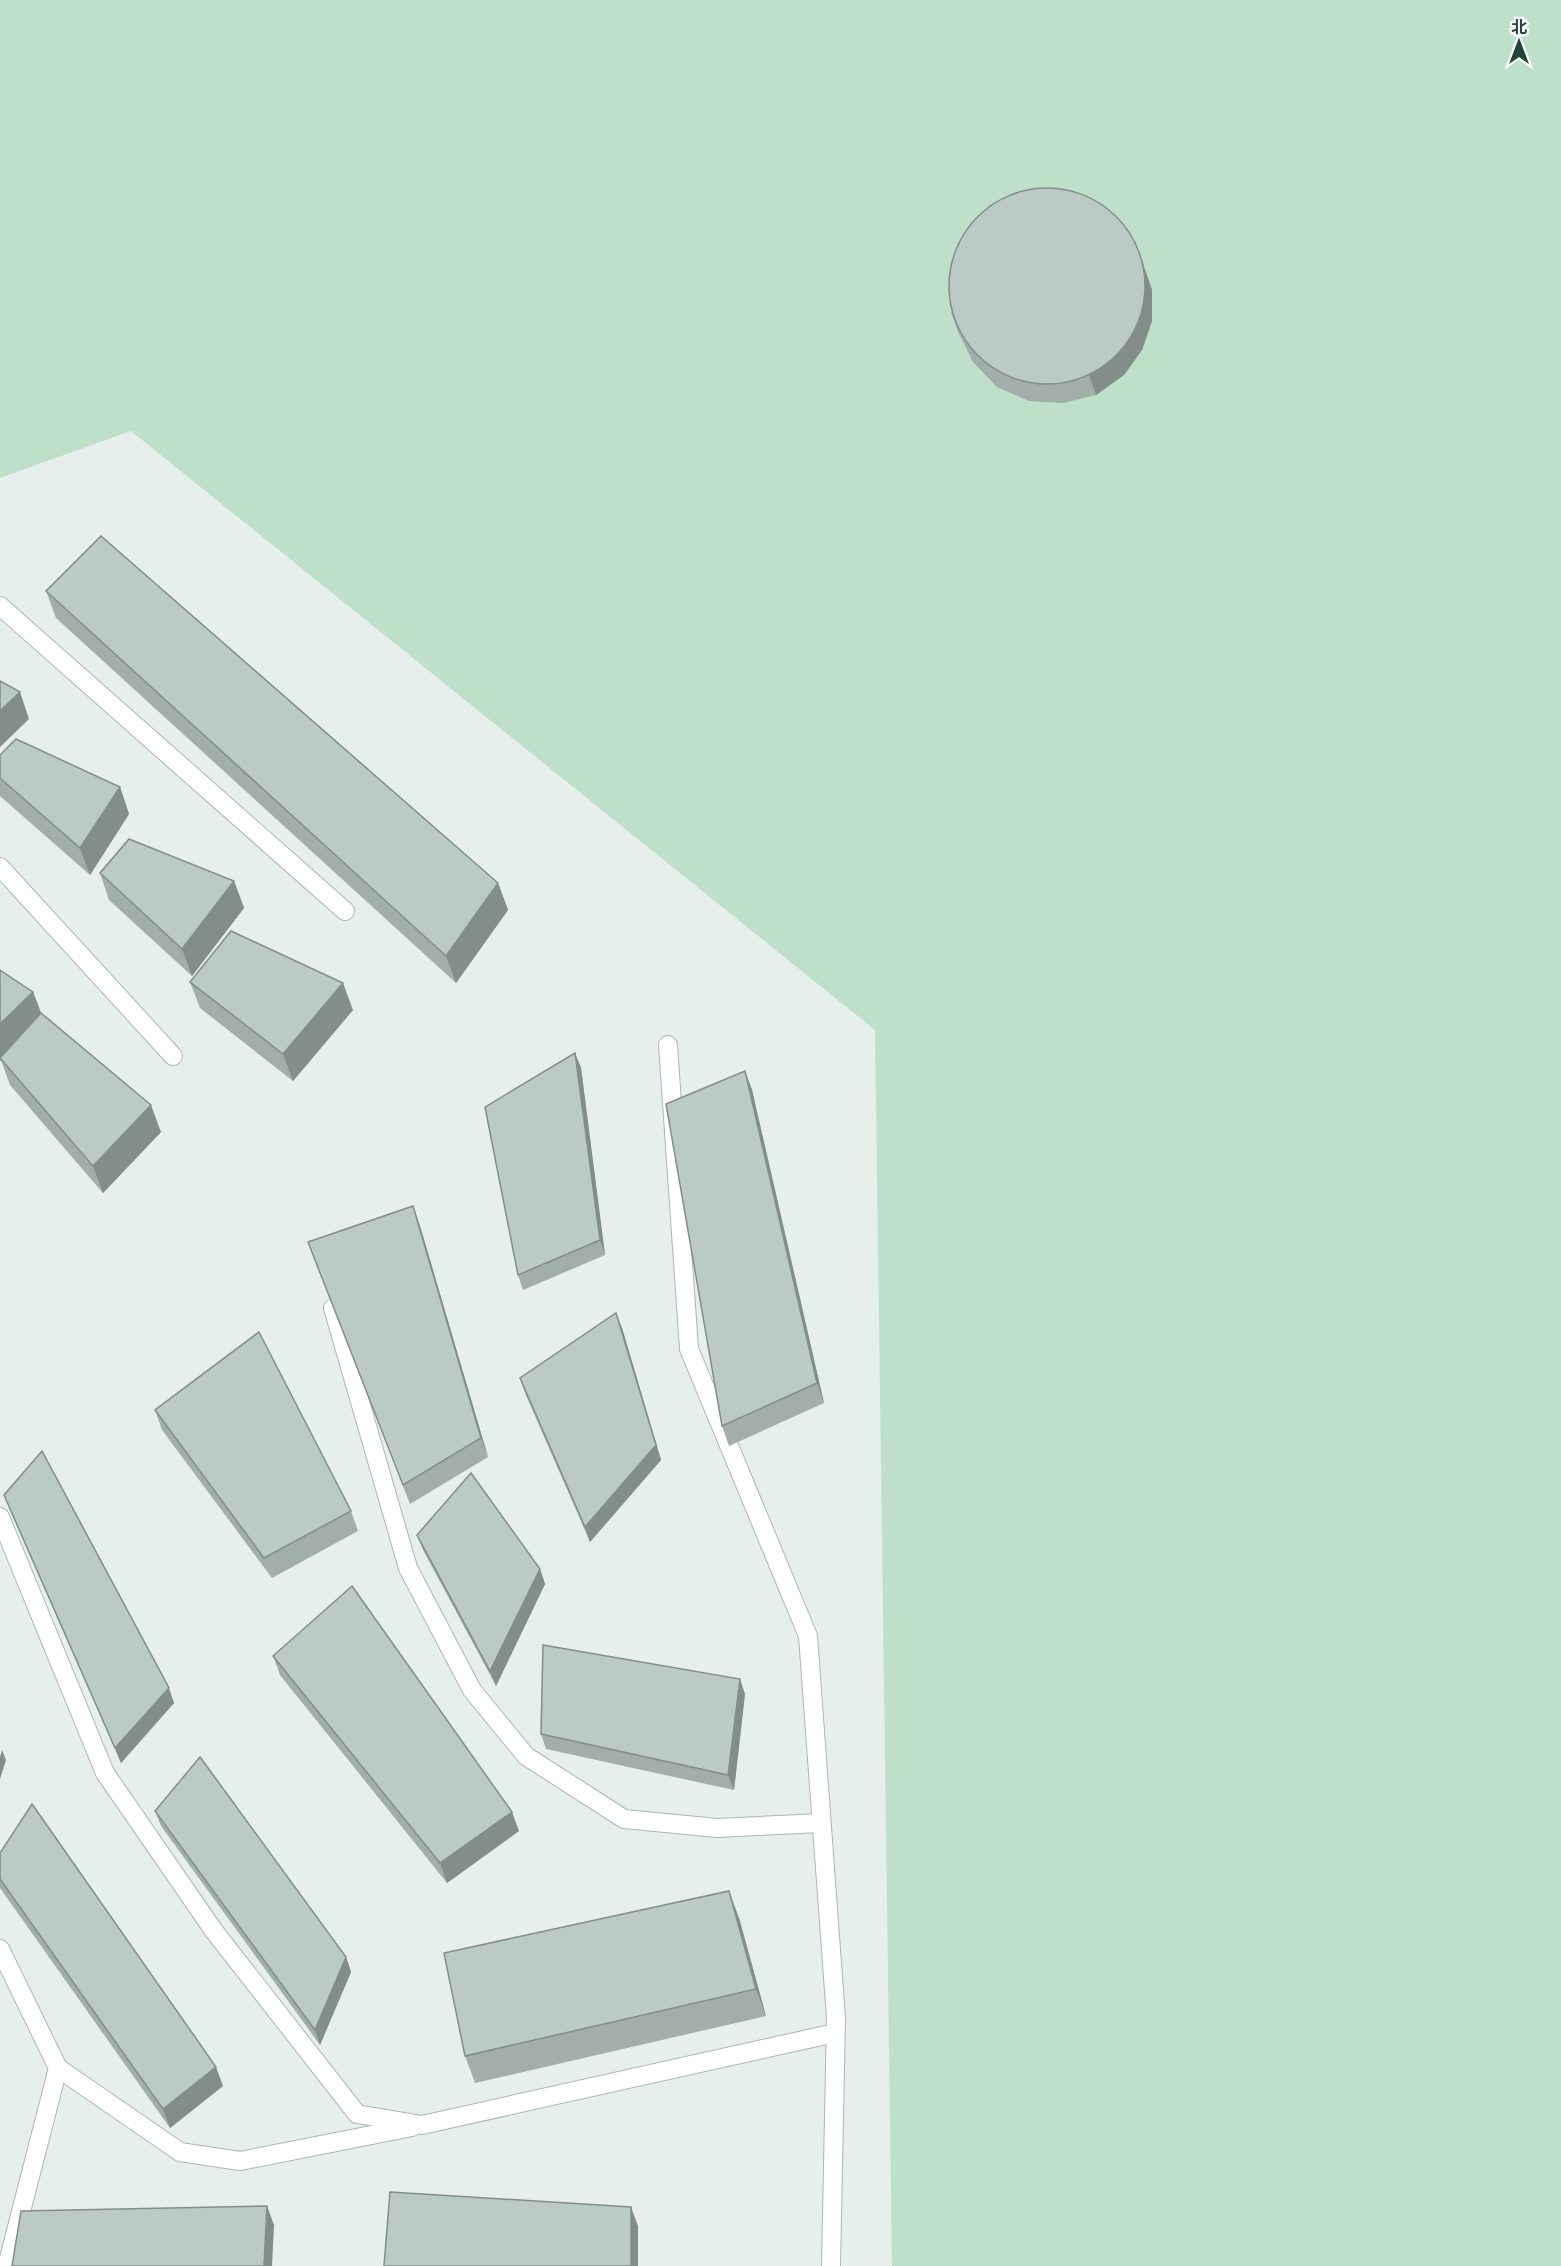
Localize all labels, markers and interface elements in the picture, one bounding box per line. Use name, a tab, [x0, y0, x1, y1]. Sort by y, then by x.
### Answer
north arrow	[1489, 12, 1549, 72]
text: 北	[1511, 18, 1527, 37]

